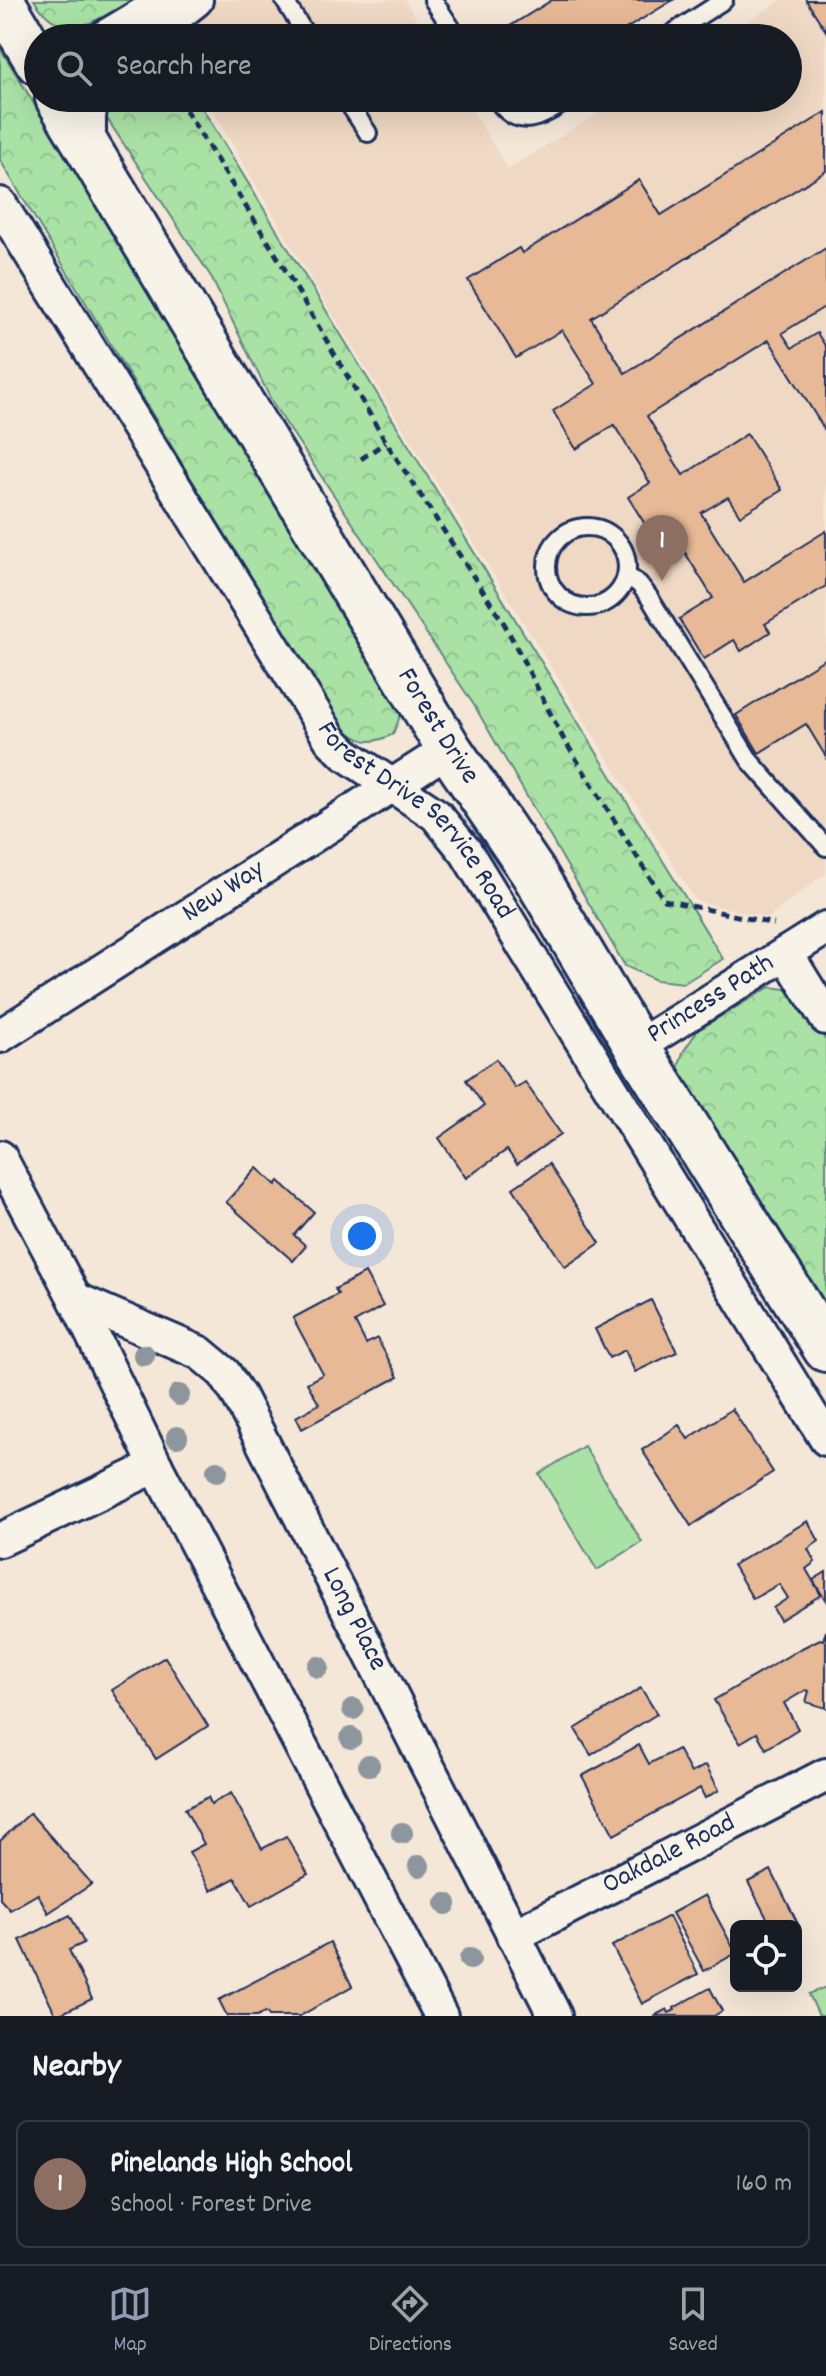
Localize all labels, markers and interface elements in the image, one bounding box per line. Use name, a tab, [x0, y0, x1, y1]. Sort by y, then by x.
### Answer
search box	[24, 24, 802, 112]
icon: search	[52, 46, 96, 90]
text: Search here	[116, 47, 252, 90]
pin: 1	[636, 515, 688, 581]
street label: Forest Drive	[385, 661, 488, 793]
street label: Forest Drive Service Road	[305, 715, 523, 928]
street label: New Way	[175, 851, 274, 934]
street label: Princess Path	[640, 945, 783, 1055]
your location	[342, 1216, 382, 1256]
street label: Long Place	[310, 1561, 396, 1679]
street label: Oakdale Road	[596, 1805, 743, 1906]
map controls	[730, 1920, 802, 1992]
button: locate	[730, 1920, 802, 1992]
text: Nearby	[32, 2044, 121, 2093]
text: Pinelands High School	[110, 2144, 352, 2187]
text: 1	[57, 2166, 63, 2203]
text: 160 m	[736, 2166, 792, 2203]
text: School · Forest Drive	[110, 2187, 312, 2224]
tab: Map	[108, 2282, 152, 2361]
tab: Directions	[369, 2282, 452, 2361]
tab: Saved	[669, 2282, 718, 2361]

